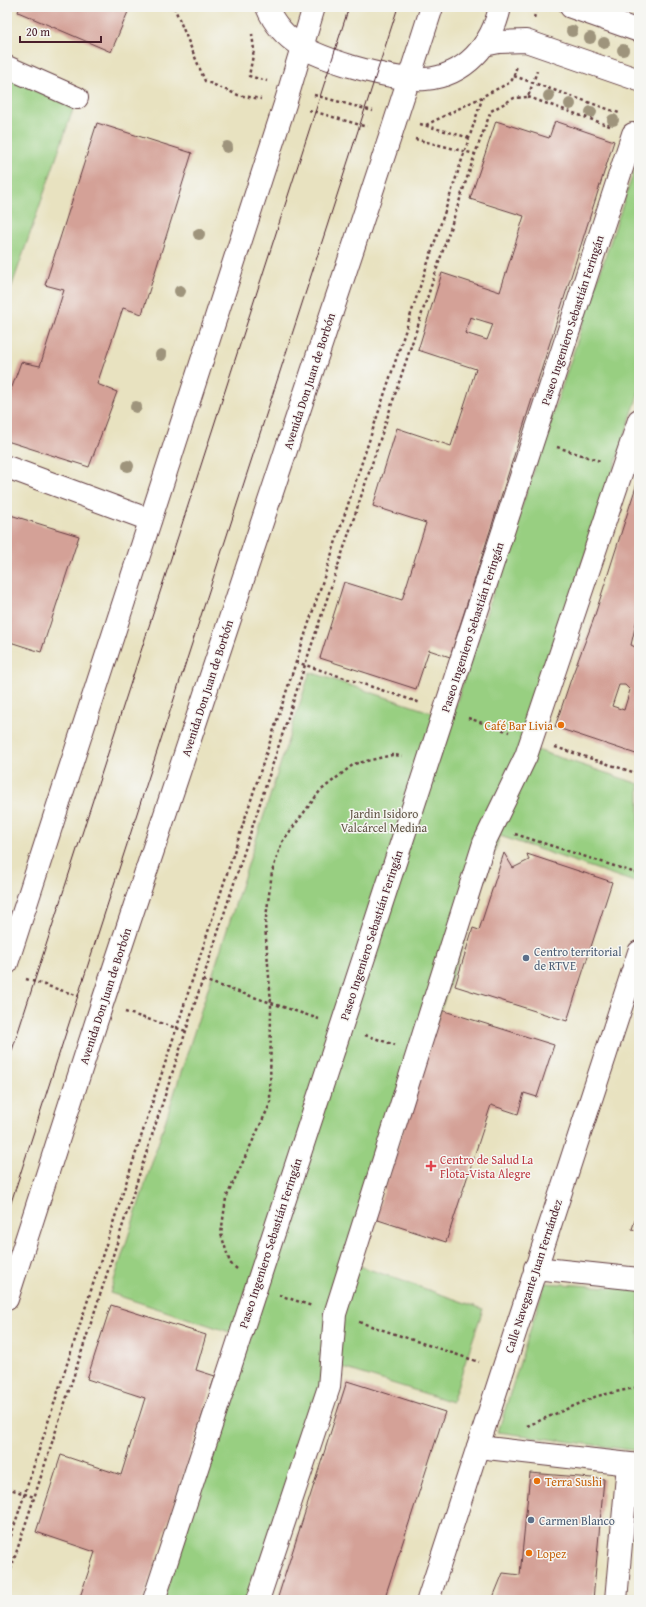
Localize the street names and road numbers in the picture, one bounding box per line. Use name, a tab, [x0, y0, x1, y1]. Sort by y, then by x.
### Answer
street label: Paseo Ingeniero Sebastián Feringán	[536, 233, 608, 407]
street label: Avenida Don Juan de Borbón	[279, 310, 339, 451]
street label: Paseo Ingeniero Sebastián Feringán	[436, 540, 508, 714]
street label: Avenida Don Juan de Borbón	[177, 617, 237, 758]
street label: Paseo Ingeniero Sebastián Feringán	[335, 848, 407, 1022]
street label: Avenida Don Juan de Borbón	[75, 925, 135, 1066]
street label: Paseo Ingeniero Sebastián Feringán	[234, 1156, 306, 1330]
street label: Calle Navegante Juan Fernández	[500, 1197, 566, 1355]

